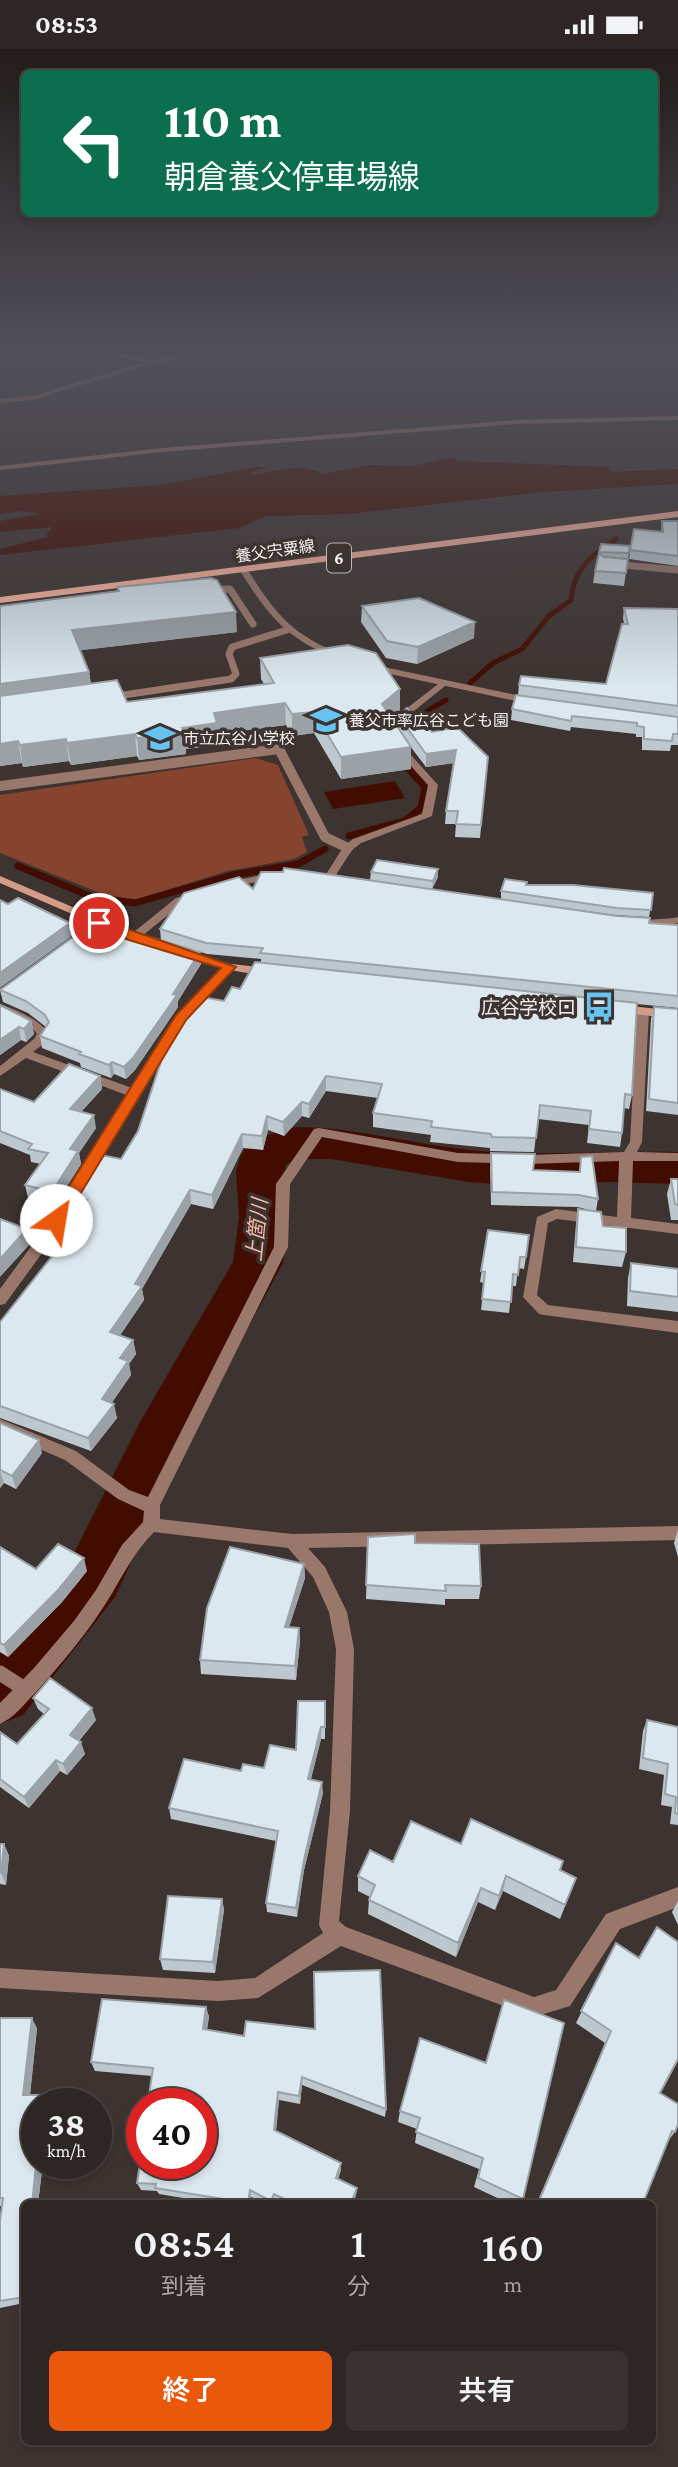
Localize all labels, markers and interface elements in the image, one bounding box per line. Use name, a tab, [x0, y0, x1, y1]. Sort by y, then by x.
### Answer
text: 08:53	[35, 10, 98, 39]
text: 110 m	[164, 93, 281, 148]
icon: left	[49, 98, 140, 189]
text: 朝倉養父停車場線	[164, 159, 420, 195]
street label: 養父宍粟線	[234, 537, 316, 565]
road number: 6	[327, 543, 351, 573]
school or university icon: 養父市率広谷こども園	[309, 703, 343, 737]
place label: 養父市率広谷こども園	[349, 712, 509, 729]
school or university icon: 市立広谷小学校	[143, 721, 177, 755]
place label: 市立広谷小学校	[183, 730, 295, 747]
pin	[69, 893, 129, 953]
icon: arrive	[80, 904, 118, 942]
bus stop icon: 広谷学校口	[582, 990, 616, 1024]
place label: 広谷学校口	[481, 997, 576, 1018]
position arrow	[19, 1183, 93, 1257]
water label: 上箇川	[242, 1195, 272, 1263]
speed limit sign: 40	[126, 2088, 217, 2179]
text: 38	[48, 2105, 85, 2144]
text: km/h	[47, 2141, 86, 2161]
text: 08:54	[133, 2219, 235, 2266]
text: 1	[351, 2219, 366, 2266]
text: 160	[482, 2223, 544, 2270]
text: m	[504, 2271, 522, 2297]
text: 到着	[161, 2273, 207, 2299]
text: 分	[347, 2273, 370, 2299]
button: 終了	[49, 2351, 332, 2431]
button: 共有	[346, 2351, 628, 2431]

